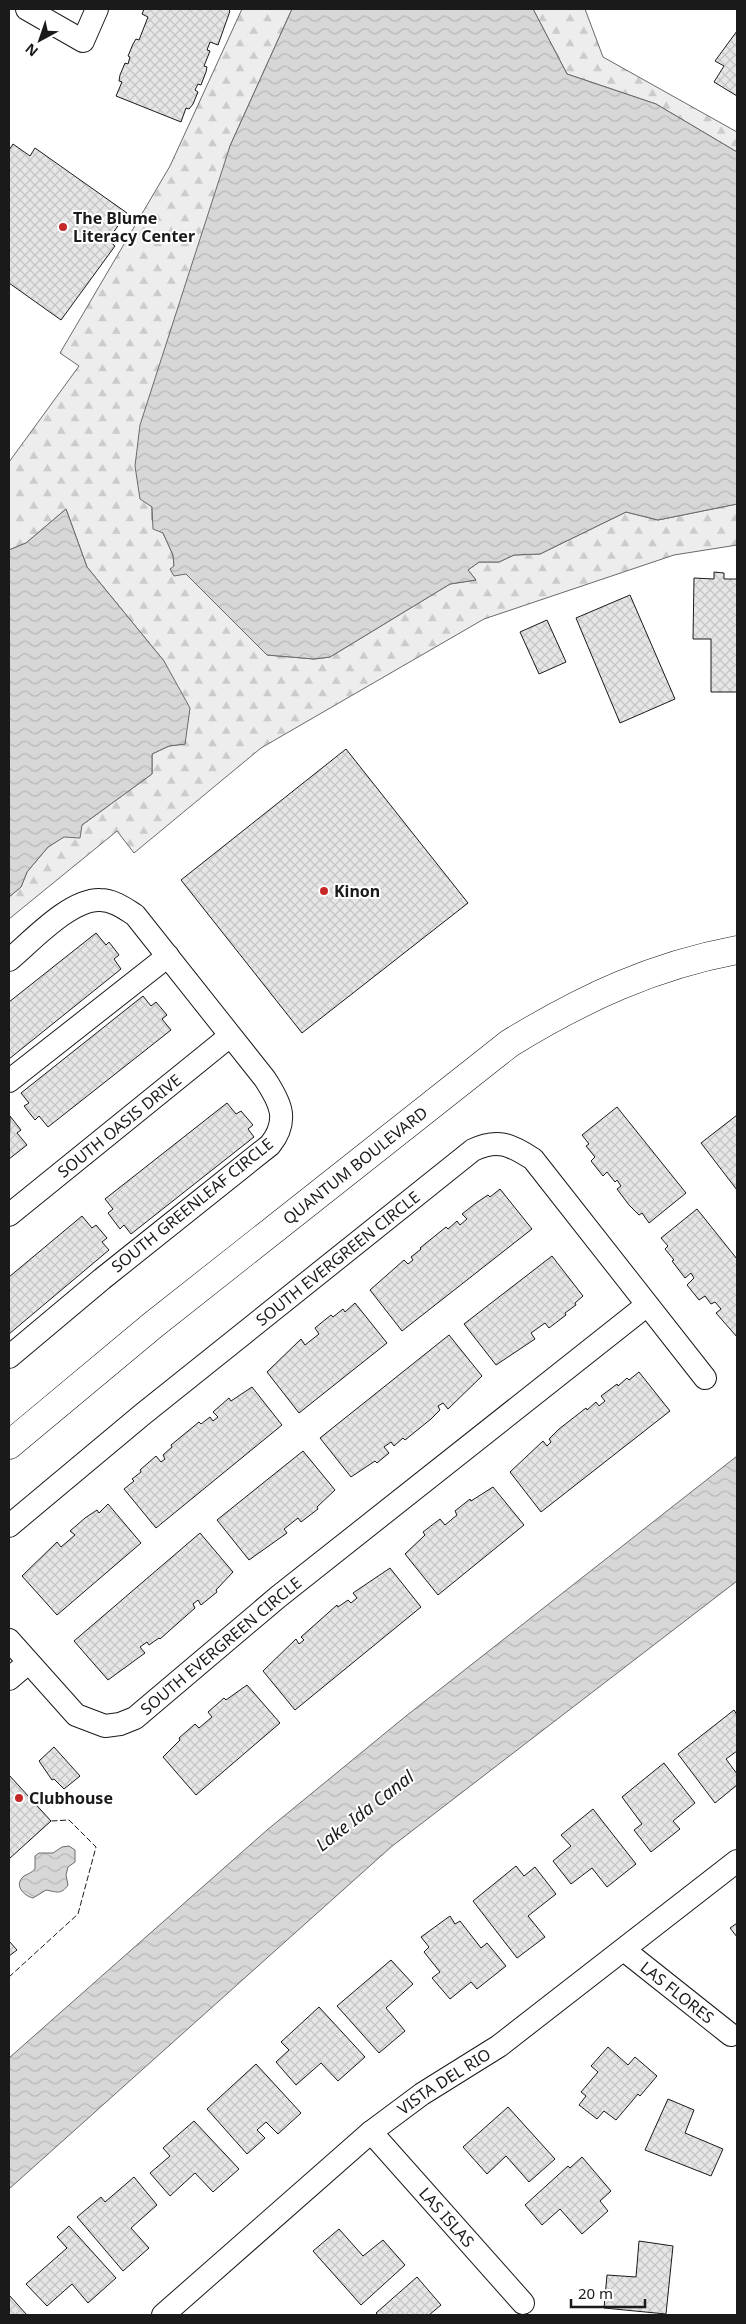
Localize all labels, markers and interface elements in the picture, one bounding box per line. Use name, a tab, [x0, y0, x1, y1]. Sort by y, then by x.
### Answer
north arrow	[15, 15, 65, 65]
text: N	[21, 39, 42, 61]
place label: The Blume Literacy Center	[73, 207, 195, 247]
marker: The Blume Literacy Center	[57, 221, 69, 233]
place label: Kinon	[334, 880, 380, 902]
marker: Kinon	[318, 885, 330, 897]
street label: SOUTH OASIS DRIVE	[53, 1069, 186, 1182]
street label: QUANTUM BOULEVARD	[278, 1101, 432, 1229]
street label: SOUTH GREENLEAF CIRCLE	[106, 1133, 278, 1277]
street label: SOUTH EVERGREEN CIRCLE	[251, 1186, 424, 1331]
street label: SOUTH EVERGREEN CIRCLE	[136, 1572, 306, 1720]
water label: Lake Ida Canal	[310, 1764, 419, 1856]
place label: Clubhouse	[29, 1787, 113, 1809]
marker: Clubhouse	[13, 1792, 25, 1804]
street label: LAS FLORES	[636, 1956, 719, 2028]
street label: VISTA DEL RIO	[393, 2043, 495, 2120]
street label: LAS ISLAS	[414, 2183, 479, 2252]
scale bar	[571, 2276, 645, 2308]
text: 20 m	[578, 2283, 613, 2303]

